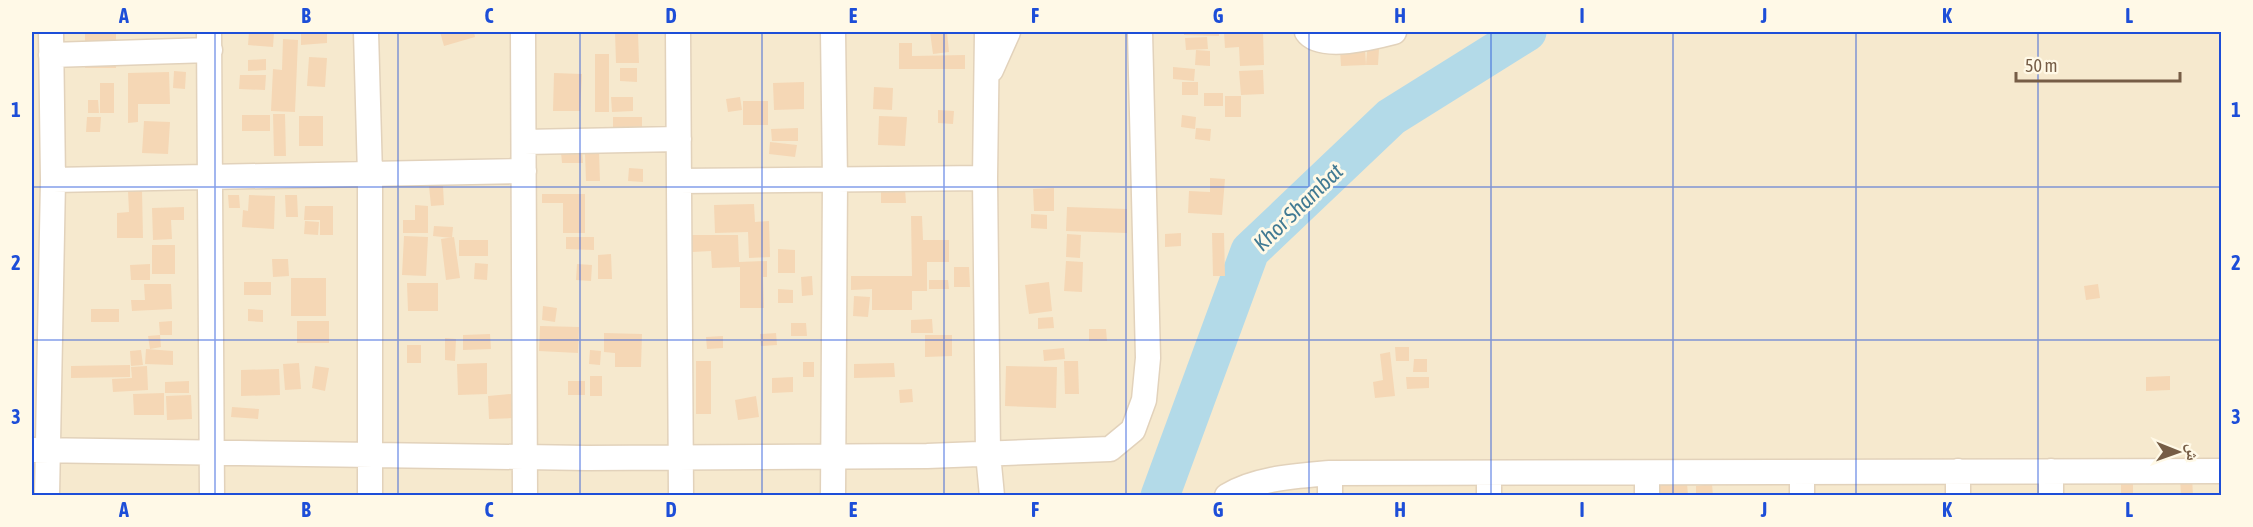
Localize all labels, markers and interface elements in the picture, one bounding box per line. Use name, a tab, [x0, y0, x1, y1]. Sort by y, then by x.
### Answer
text: A	[118, 4, 129, 27]
text: B	[301, 4, 311, 27]
text: C	[485, 4, 494, 27]
text: D	[665, 4, 677, 27]
text: E	[849, 4, 858, 27]
text: F	[1031, 4, 1039, 27]
text: G	[1213, 4, 1224, 27]
text: H	[1394, 4, 1406, 27]
text: I	[1579, 4, 1585, 27]
text: J	[1760, 4, 1767, 27]
text: K	[1942, 4, 1952, 27]
text: L	[2125, 4, 2133, 27]
scale bar	[2016, 45, 2180, 83]
text: 50 m	[2025, 55, 2057, 76]
text: 1	[11, 98, 21, 121]
text: 1	[2231, 98, 2241, 121]
water label: Khor Shambat	[1248, 158, 1349, 256]
text: 2	[11, 251, 21, 274]
text: 2	[2231, 251, 2241, 274]
text: 3	[11, 405, 21, 428]
text: 3	[2231, 405, 2241, 428]
north arrow	[2148, 422, 2208, 482]
text: ش	[2183, 444, 2202, 461]
text: A	[118, 498, 129, 521]
text: B	[301, 498, 311, 521]
text: C	[485, 498, 494, 521]
text: D	[665, 498, 677, 521]
text: E	[849, 498, 858, 521]
text: F	[1031, 498, 1039, 521]
text: G	[1213, 498, 1224, 521]
text: H	[1394, 498, 1406, 521]
text: I	[1579, 498, 1585, 521]
text: J	[1760, 498, 1767, 521]
text: K	[1942, 498, 1952, 521]
text: L	[2125, 498, 2133, 521]

